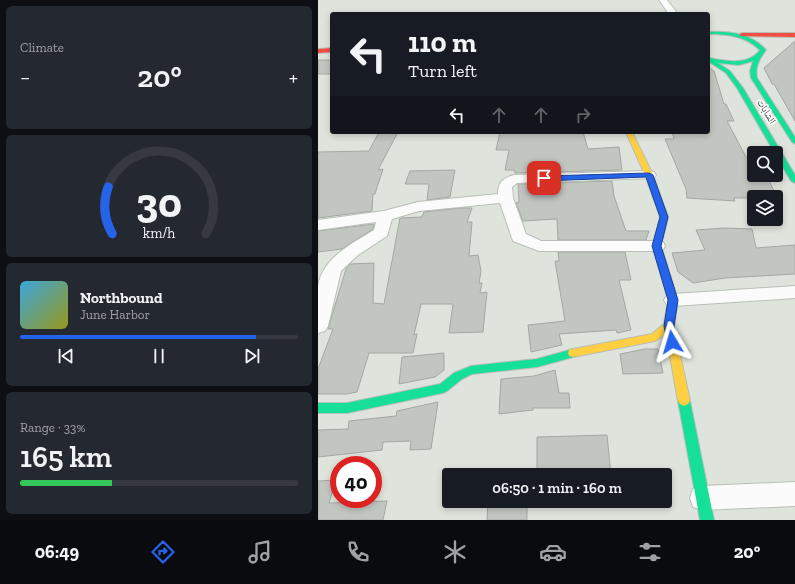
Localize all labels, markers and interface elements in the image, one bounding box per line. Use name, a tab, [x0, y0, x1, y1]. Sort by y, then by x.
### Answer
text: 110 m	[408, 26, 477, 59]
icon: left	[342, 28, 394, 80]
text: Climate	[20, 40, 64, 55]
text: 20°	[137, 59, 182, 95]
text: Turn left	[408, 60, 477, 82]
text: −	[20, 64, 30, 91]
text: +	[289, 64, 298, 91]
street label: الشابات	[754, 97, 778, 126]
icon: left	[446, 104, 468, 126]
icon: ahead	[488, 104, 510, 126]
icon: ahead	[530, 104, 552, 126]
icon: right	[572, 104, 594, 126]
map controls	[747, 146, 783, 226]
button: search	[747, 146, 783, 182]
pin	[527, 161, 561, 195]
icon: arrive	[533, 167, 555, 189]
text: 30	[136, 178, 182, 228]
button: layers	[747, 190, 783, 226]
text: km/h	[143, 224, 175, 241]
text: Northbound	[80, 289, 163, 307]
text: June Harbor	[80, 307, 150, 322]
position arrow	[651, 321, 693, 363]
icon: previous	[55, 345, 77, 367]
icon: pause	[148, 345, 170, 367]
icon: next	[241, 345, 263, 367]
text: Range · 33%	[20, 420, 85, 435]
text: 165 km	[20, 439, 112, 475]
speed limit sign: 40	[330, 456, 382, 508]
text: 06:50 · 1 min · 160 m	[492, 479, 622, 497]
icon: directions	[149, 538, 177, 566]
icon: music	[246, 538, 274, 566]
icon: phone	[344, 538, 372, 566]
icon: climate	[441, 538, 469, 566]
icon: car	[539, 538, 567, 566]
icon: filters	[636, 538, 664, 566]
text: 06:49	[35, 541, 79, 563]
text: 20°	[734, 541, 760, 563]

